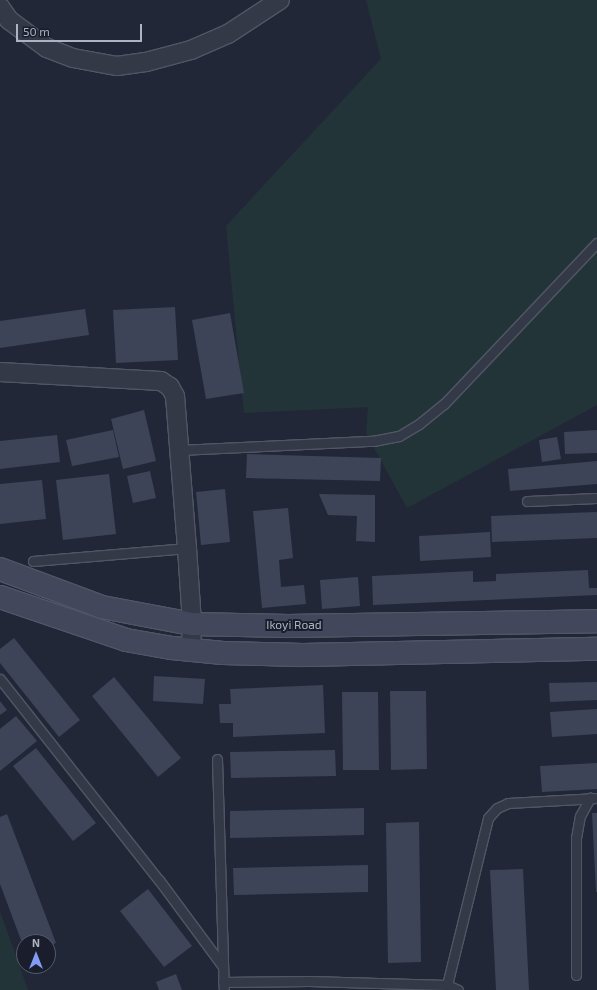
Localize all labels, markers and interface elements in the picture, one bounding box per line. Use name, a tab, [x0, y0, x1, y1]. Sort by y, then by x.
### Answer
scale bar	[18, 16, 144, 42]
text: 50 m	[23, 24, 50, 38]
street label: Ikoyi Road	[266, 618, 322, 632]
north arrow	[16, 934, 56, 974]
text: N	[32, 936, 40, 949]

